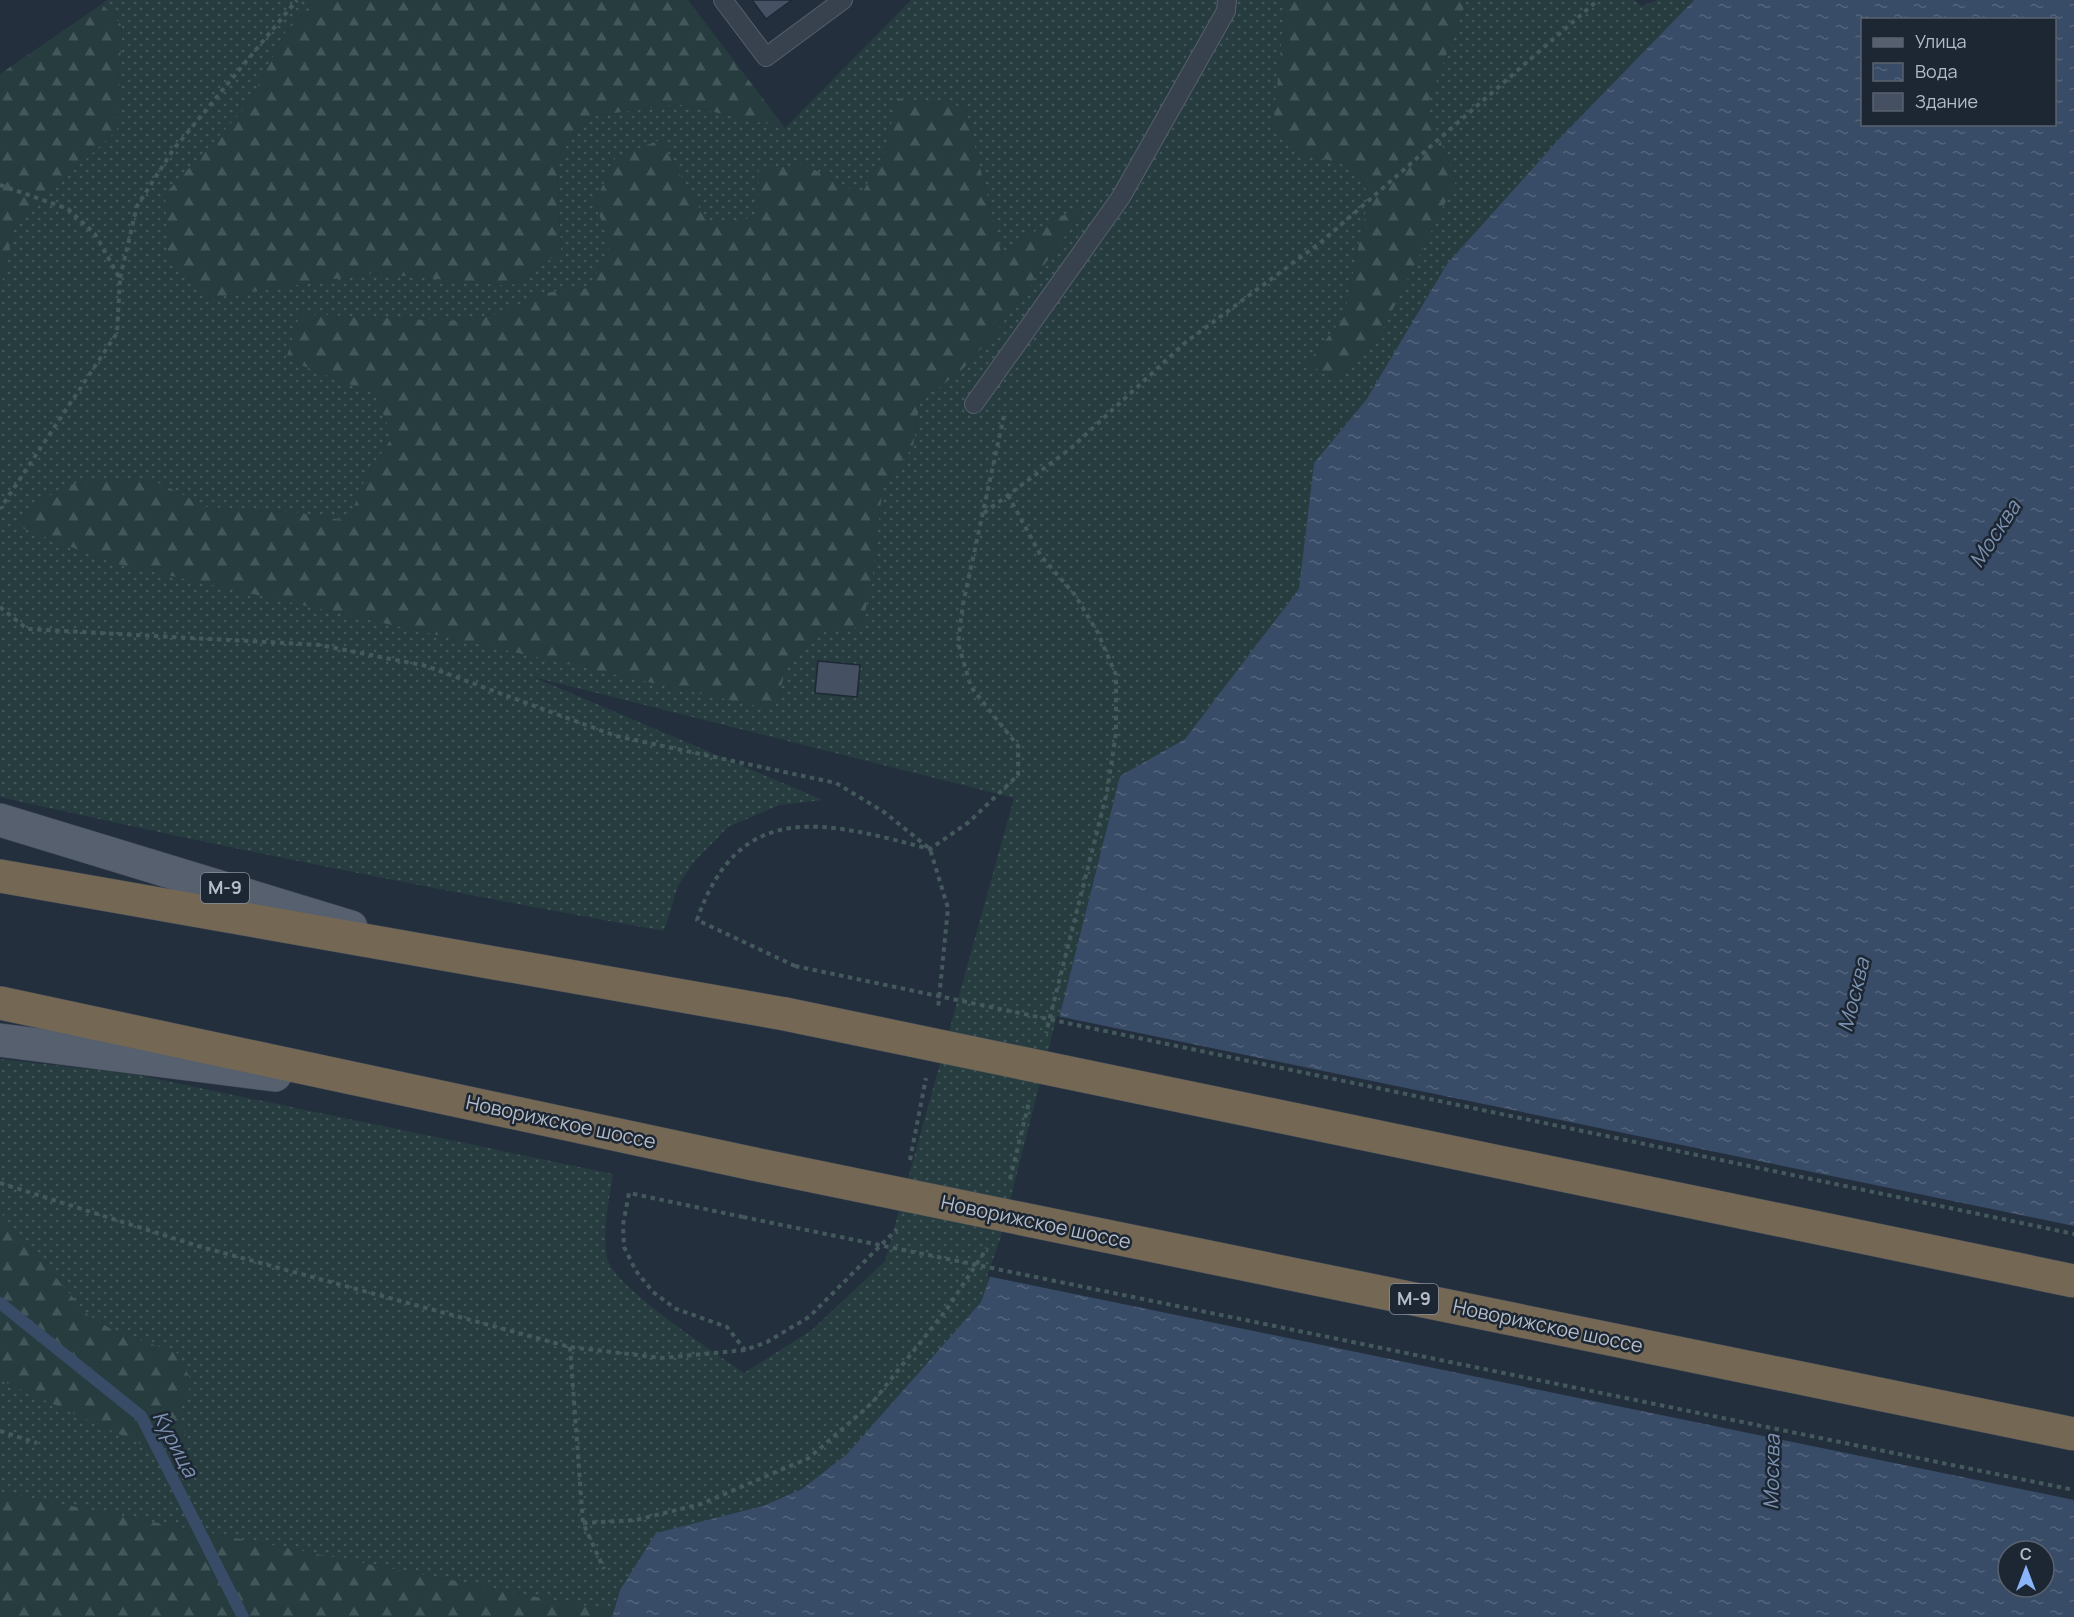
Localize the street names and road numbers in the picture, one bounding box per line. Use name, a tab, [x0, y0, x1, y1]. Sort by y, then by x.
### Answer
road number: М-9	[201, 873, 249, 903]
street label: Новорижское шоссе	[464, 1088, 659, 1155]
street label: Новорижское шоссе	[939, 1188, 1134, 1255]
road number: М-9	[1390, 1284, 1438, 1314]
street label: Новорижское шоссе	[1451, 1292, 1646, 1359]

